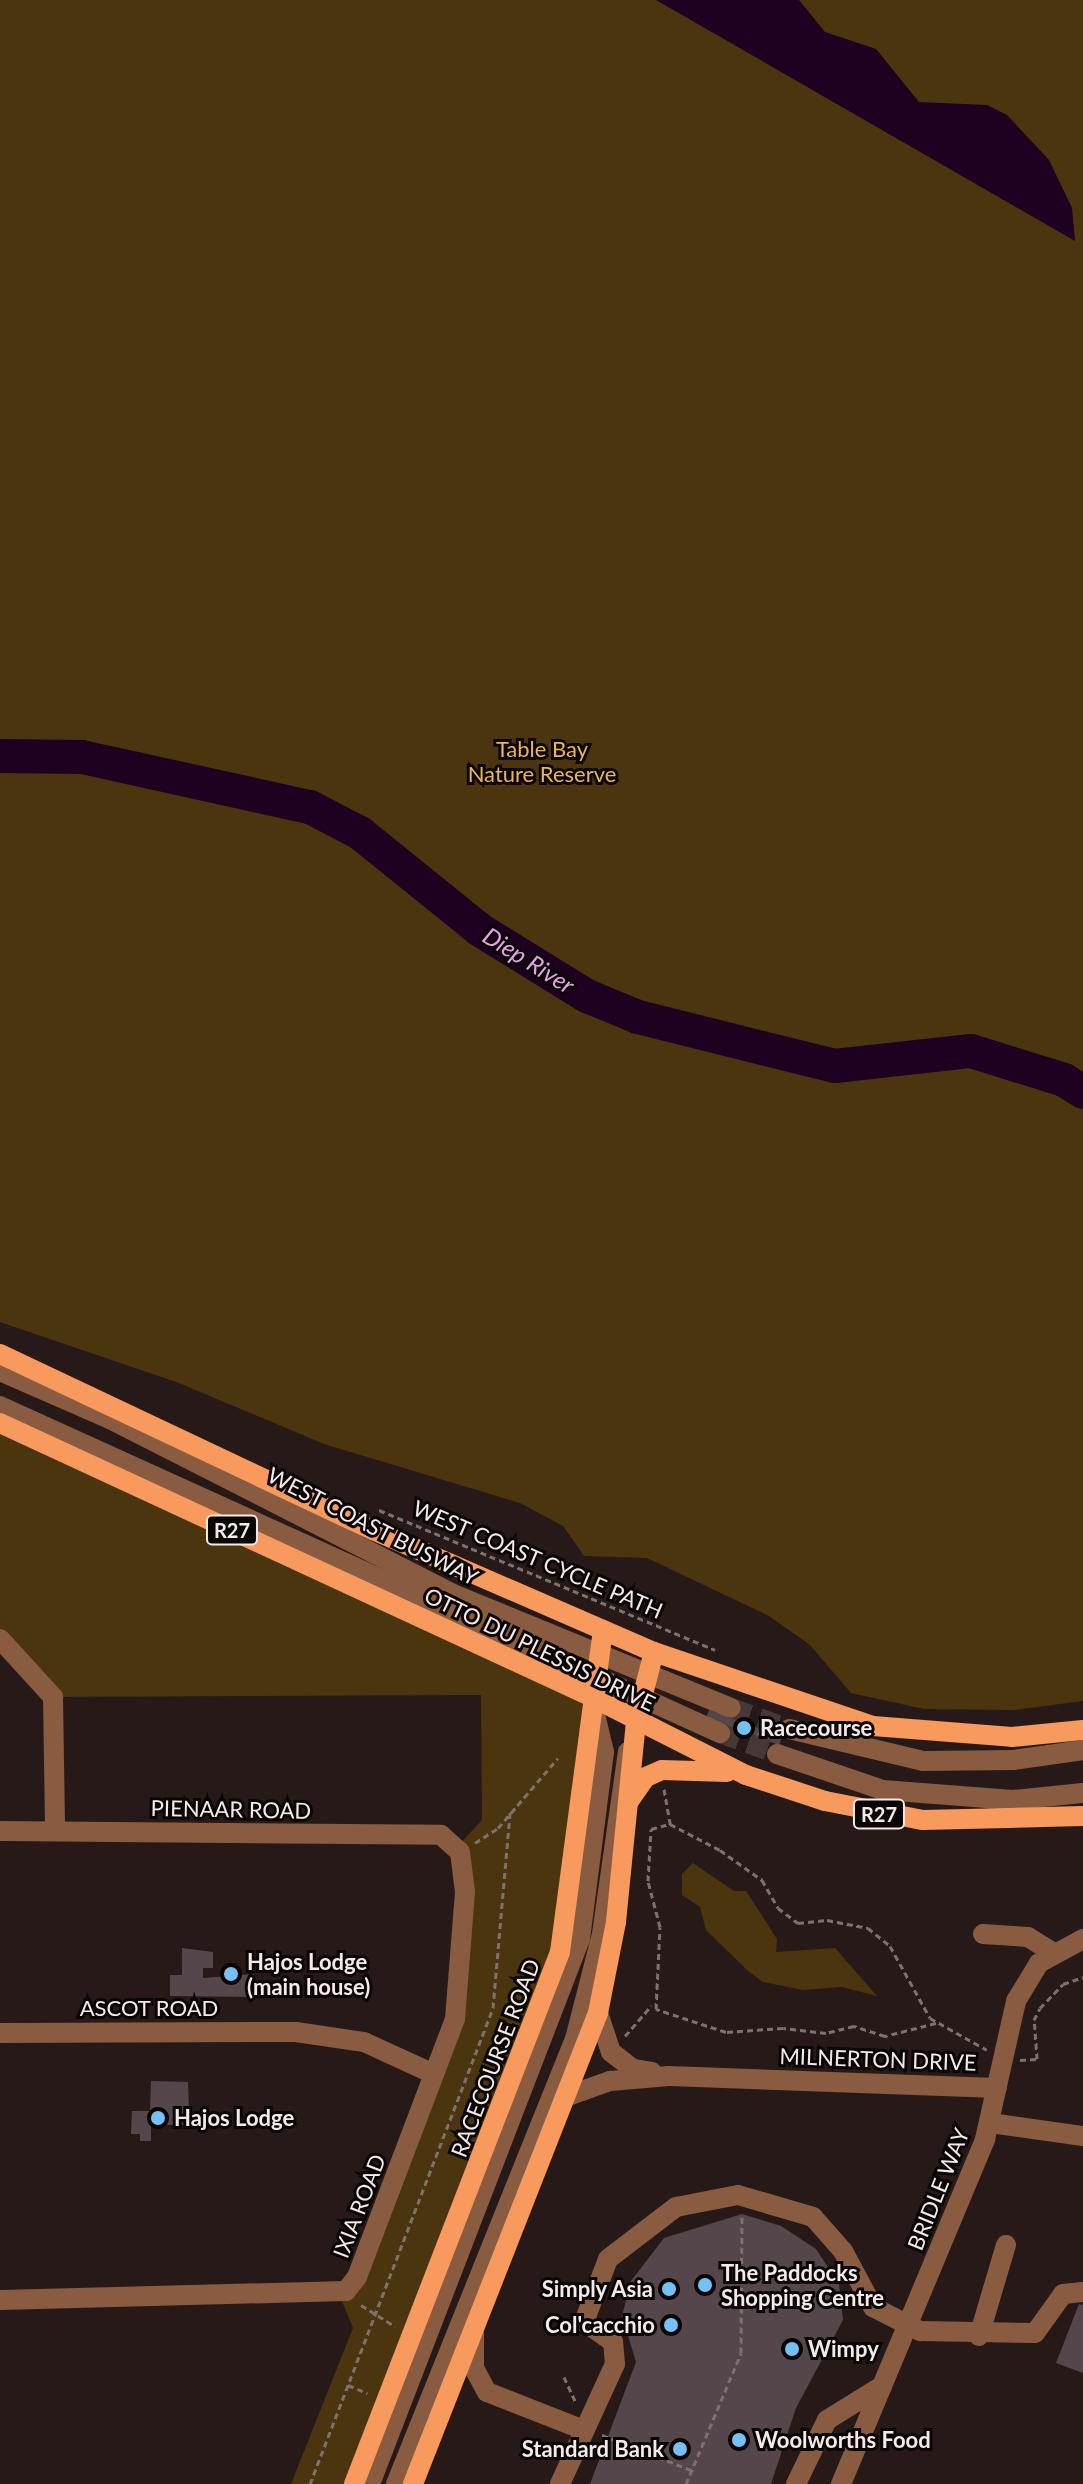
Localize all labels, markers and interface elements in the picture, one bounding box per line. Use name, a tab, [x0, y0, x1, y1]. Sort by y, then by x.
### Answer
park label: Table Bay Nature Reserve	[468, 735, 616, 786]
water label: Diep River	[478, 921, 580, 999]
street label: WEST COAST BUSWAY	[263, 1461, 483, 1591]
street label: WEST COAST CYCLE PATH	[408, 1494, 668, 1624]
road number: R27	[204, 1514, 260, 1546]
street label: OTTO DU PLESSIS DRIVE	[420, 1582, 660, 1716]
place label: Racecourse	[760, 1715, 872, 1741]
marker: Racecourse	[735, 1719, 753, 1737]
street label: PIENAAR ROAD	[151, 1794, 311, 1824]
road number: R27	[851, 1798, 907, 1830]
place label: Hajos Lodge (main house)	[247, 1948, 370, 2000]
street label: RACECOURSE ROAD	[445, 1955, 545, 2161]
marker: Hajos Lodge (main house)	[222, 1965, 240, 1983]
street label: ASCOT ROAD	[79, 1995, 219, 2021]
street label: MILNERTON DRIVE	[779, 2042, 977, 2076]
place label: Hajos Lodge	[174, 2105, 294, 2131]
marker: Hajos Lodge	[149, 2109, 167, 2127]
street label: BRIDLE WAY	[902, 2124, 974, 2254]
street label: IXIA ROAD	[327, 2150, 391, 2262]
place label: The Paddocks Shopping Centre	[721, 2259, 884, 2310]
place label: Simply Asia	[540, 2276, 653, 2302]
marker: The Paddocks Shopping Centre	[696, 2276, 714, 2294]
marker: Simply Asia	[660, 2280, 678, 2298]
place label: Col'cacchio	[545, 2312, 655, 2338]
marker: Col'cacchio	[662, 2316, 680, 2334]
place label: Wimpy	[808, 2336, 879, 2362]
marker: Wimpy	[783, 2340, 801, 2358]
place label: Woolworths Food	[755, 2427, 931, 2453]
marker: Woolworths Food	[730, 2431, 748, 2449]
place label: Standard Bank	[522, 2436, 664, 2462]
marker: Standard Bank	[671, 2440, 689, 2458]

